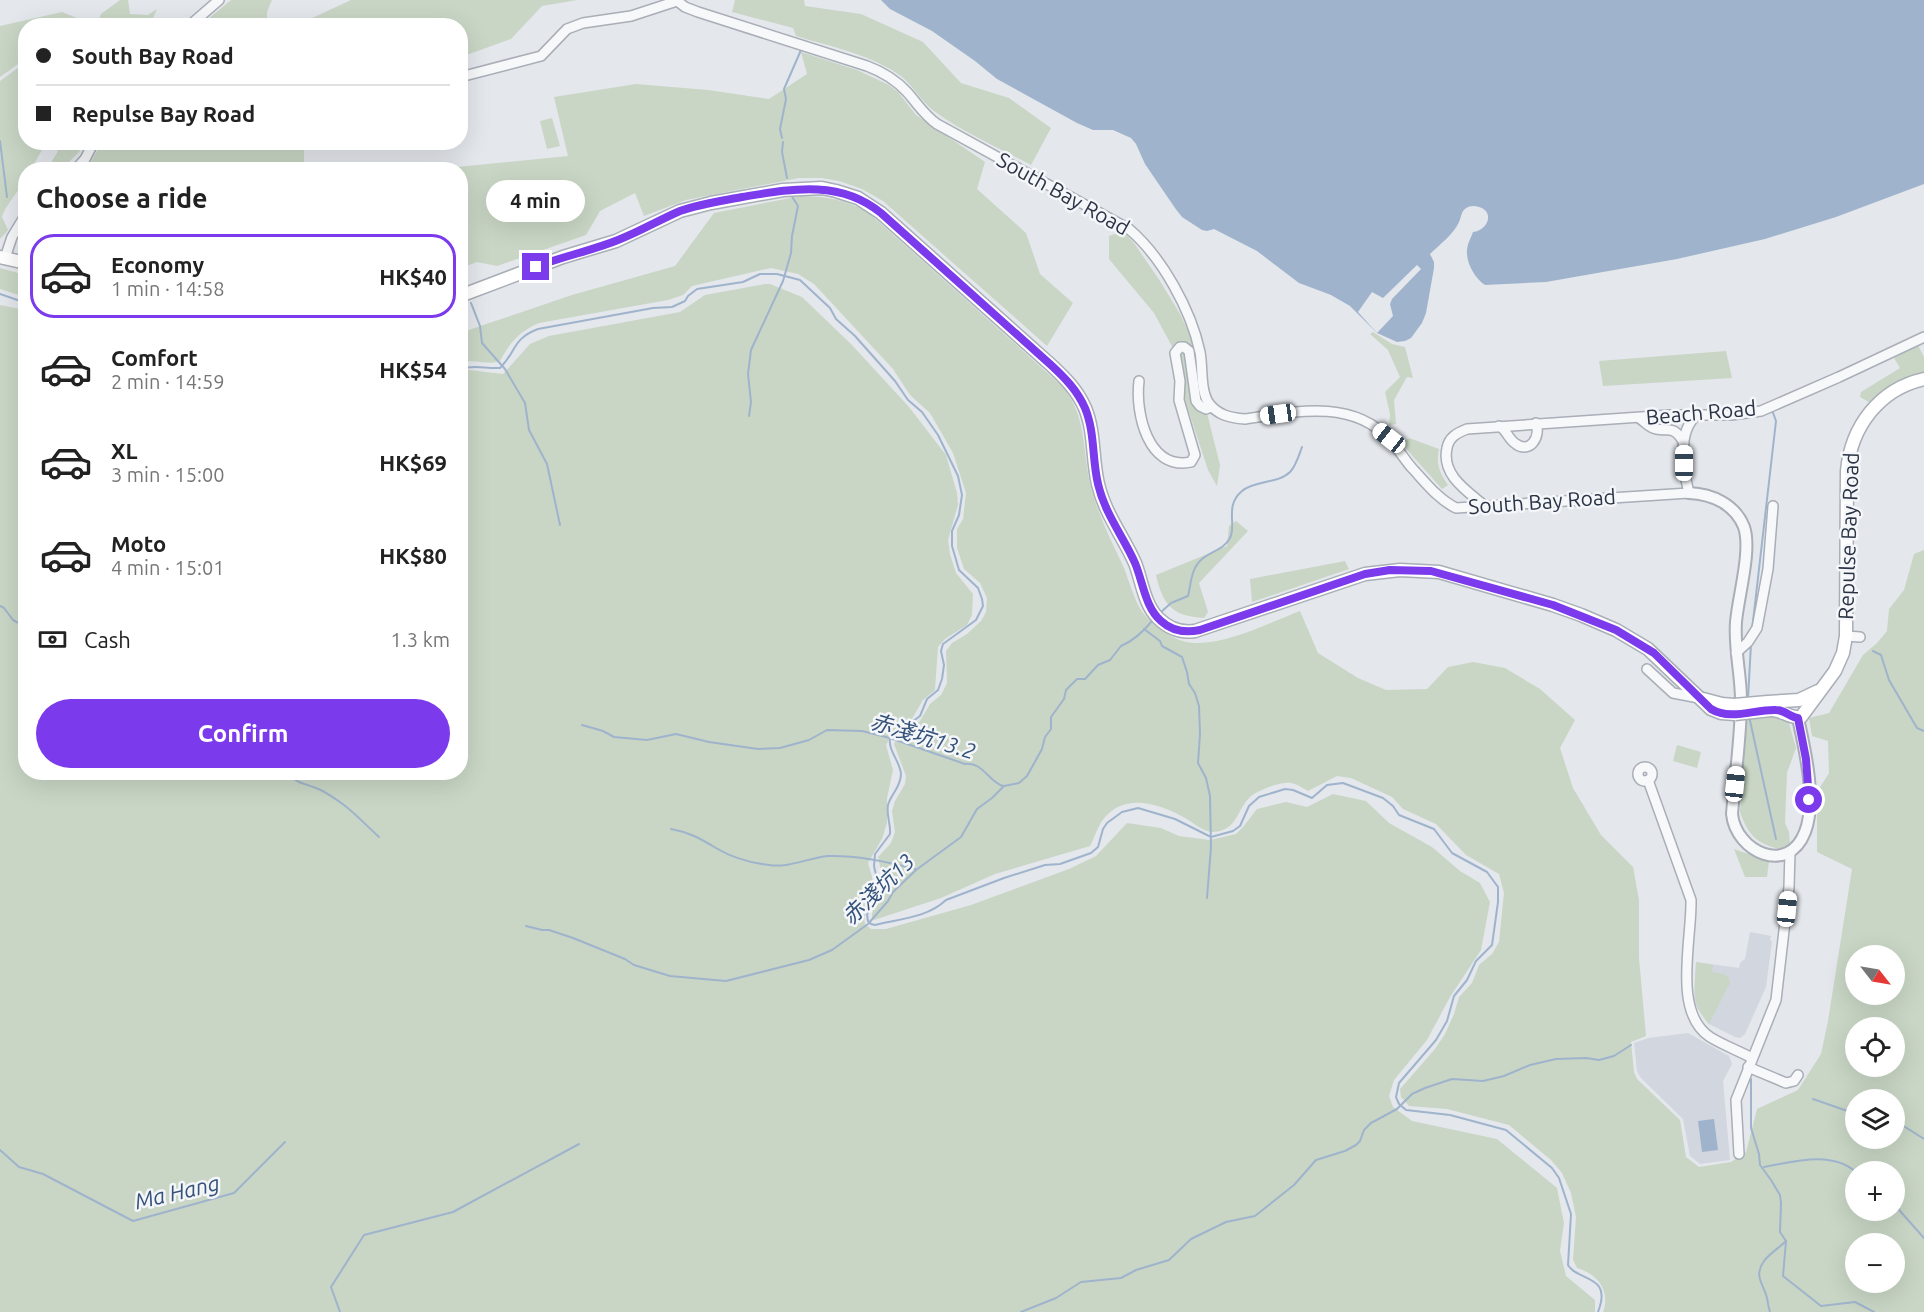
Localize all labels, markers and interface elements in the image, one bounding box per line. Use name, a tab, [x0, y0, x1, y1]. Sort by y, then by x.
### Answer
text: South Bay Road	[72, 43, 234, 68]
text: Repulse Bay Road	[72, 101, 255, 126]
street label: South Bay Road	[993, 147, 1134, 239]
callout: 4 min	[486, 180, 586, 222]
text: Choose a ride	[36, 183, 208, 213]
text: 4 min	[510, 189, 561, 212]
icon: car	[39, 249, 93, 303]
text: Economy	[111, 252, 204, 277]
route end	[522, 253, 549, 280]
text: HK$40	[379, 264, 447, 289]
text: 1 min · 14:58	[111, 277, 225, 300]
icon: car	[39, 342, 93, 396]
text: Comfort	[111, 345, 198, 370]
text: HK$54	[379, 357, 447, 382]
text: 2 min · 14:59	[111, 370, 225, 393]
street label: Beach Road	[1645, 395, 1757, 429]
car	[1259, 403, 1297, 425]
car	[1369, 420, 1409, 456]
icon: car	[39, 435, 93, 489]
text: XL	[111, 438, 138, 463]
car	[1675, 445, 1693, 481]
text: HK$69	[379, 450, 447, 475]
street label: Repulse Bay Road	[1833, 452, 1863, 620]
text: 3 min · 15:00	[111, 463, 225, 486]
street label: South Bay Road	[1467, 484, 1616, 518]
icon: car	[39, 528, 93, 582]
text: Moto	[111, 531, 166, 556]
text: HK$80	[379, 543, 447, 568]
text: 4 min · 15:01	[111, 556, 225, 579]
icon: cash	[36, 623, 69, 656]
text: Cash	[84, 627, 131, 652]
text: 1.3 km	[391, 628, 450, 651]
button: Confirm	[36, 699, 450, 768]
water label: 赤淺坑13.2	[867, 708, 979, 763]
car	[1724, 765, 1746, 803]
route start	[1795, 786, 1822, 813]
water label: 赤淺坑13	[836, 848, 919, 929]
car	[1776, 890, 1798, 928]
north arrow	[1845, 945, 1905, 1005]
map controls	[1845, 945, 1905, 1293]
button: locate	[1845, 1017, 1905, 1077]
button: layers	[1845, 1089, 1905, 1149]
button: +	[1845, 1161, 1905, 1221]
water label: Ma Hang	[132, 1170, 222, 1213]
button: −	[1845, 1233, 1905, 1293]

